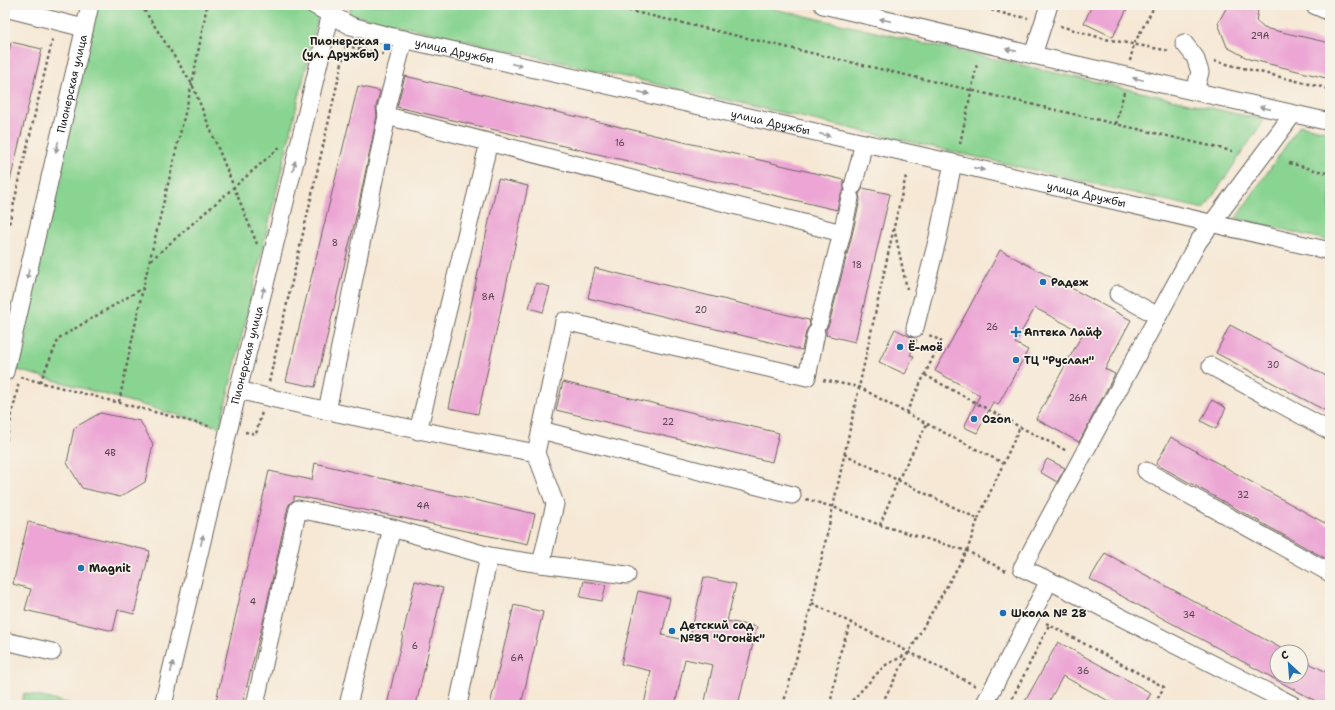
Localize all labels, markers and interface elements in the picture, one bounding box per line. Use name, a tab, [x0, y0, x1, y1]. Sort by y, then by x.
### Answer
one-way arrow	[878, 16, 891, 22]
house number: 29А	[1251, 30, 1270, 42]
street label: Пионерская улица	[53, 33, 90, 134]
place label: Пионерская (ул. Дружбы)	[302, 34, 379, 62]
street label: улица Дружбы	[414, 35, 496, 67]
marker: Пионерская (ул. Дружбы)	[382, 42, 392, 52]
one-way arrow	[1005, 47, 1017, 53]
one-way arrow	[511, 62, 523, 68]
one-way arrow	[1132, 76, 1144, 82]
one-way arrow	[637, 91, 650, 97]
one-way arrow	[1258, 104, 1271, 110]
street label: улица Дружбы	[730, 106, 812, 138]
one-way arrow	[819, 132, 831, 138]
house number: 16	[615, 137, 625, 149]
one-way arrow	[53, 141, 59, 154]
one-way arrow	[291, 159, 297, 171]
one-way arrow	[973, 166, 985, 172]
street label: улица Дружбы	[1045, 178, 1127, 211]
house number: 8	[332, 237, 338, 249]
house number: 18	[852, 259, 862, 271]
one-way arrow	[24, 268, 30, 280]
place label: Радеж	[1051, 275, 1089, 290]
marker: Радеж	[1038, 277, 1048, 287]
one-way arrow	[260, 286, 266, 298]
house number: 8А	[482, 291, 495, 303]
street label: Пионерская улица	[227, 304, 267, 405]
house number: 20	[695, 304, 707, 316]
house number: 26	[986, 321, 998, 333]
place label: Аптека Лайф	[1024, 325, 1102, 340]
marker: Аптека Лайф	[1011, 327, 1021, 337]
place label: Ё-моё	[908, 340, 943, 355]
marker: Ё-моё	[895, 342, 905, 352]
place label: ТЦ "Руслан"	[1024, 353, 1095, 368]
marker: ТЦ "Руслан"	[1011, 355, 1021, 365]
house number: 30	[1267, 359, 1279, 371]
house number: 26А	[1069, 392, 1088, 404]
place label: Ozon	[982, 412, 1012, 427]
marker: Ozon	[969, 414, 979, 424]
house number: 22	[662, 416, 674, 428]
house number: 4В	[104, 447, 116, 459]
house number: 32	[1237, 489, 1249, 501]
house number: 4А	[417, 500, 430, 512]
one-way arrow	[199, 534, 205, 546]
place label: Magnit	[89, 561, 132, 576]
marker: Magnit	[76, 563, 86, 573]
house number: 4	[250, 596, 256, 608]
place label: Школа № 28	[1011, 606, 1087, 621]
marker: Школа № 28	[998, 608, 1008, 618]
house number: 34	[1183, 609, 1195, 621]
place label: Детский сад №89 "Огонёк"	[680, 618, 765, 646]
marker: Детский сад №89 "Огонёк"	[667, 626, 677, 636]
house number: 6	[412, 640, 418, 652]
north arrow	[1269, 644, 1309, 684]
text: С	[1279, 647, 1291, 664]
house number: 6А	[511, 652, 524, 664]
one-way arrow	[170, 661, 176, 673]
house number: 36	[1077, 665, 1089, 677]

